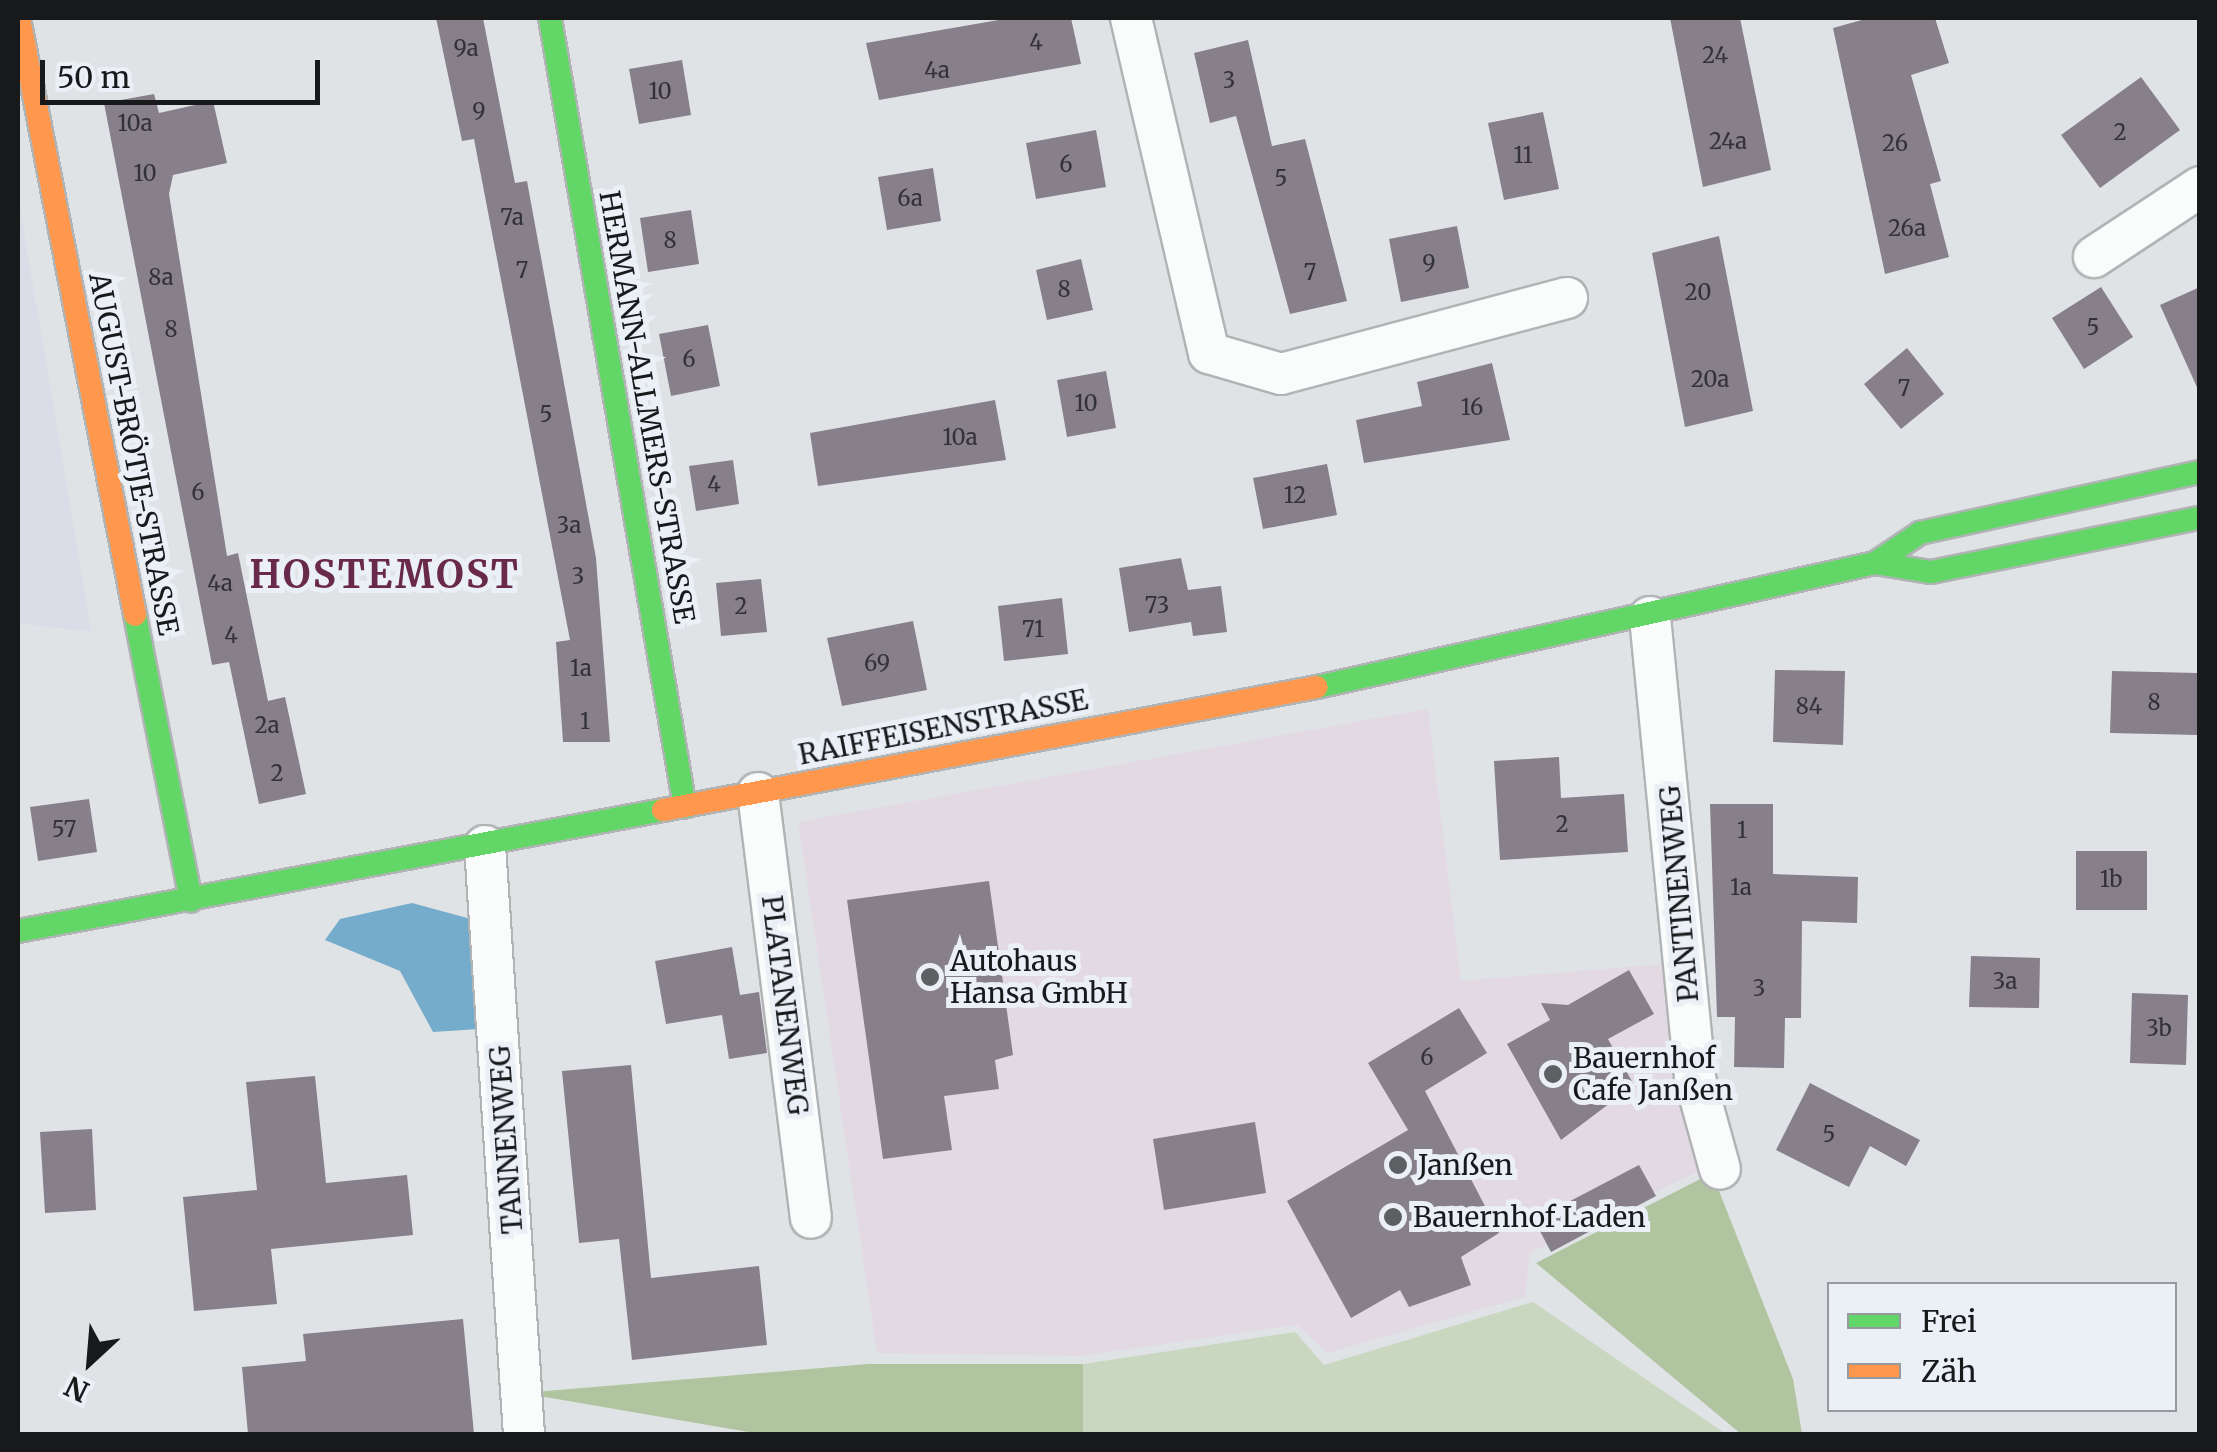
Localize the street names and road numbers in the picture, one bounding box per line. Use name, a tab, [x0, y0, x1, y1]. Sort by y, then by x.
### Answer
street label: HERMANN-ALLMERS-STRASSE	[592, 188, 702, 626]
street label: AUGUST-BRÖTJE-STRASSE	[82, 270, 186, 638]
street label: RAIFFEISENSTRASSE	[796, 682, 1090, 772]
street label: PANTINENWEG	[1653, 784, 1705, 1004]
street label: PLATANENWEG	[755, 893, 815, 1117]
street label: TANNENWEG	[483, 1045, 529, 1235]

